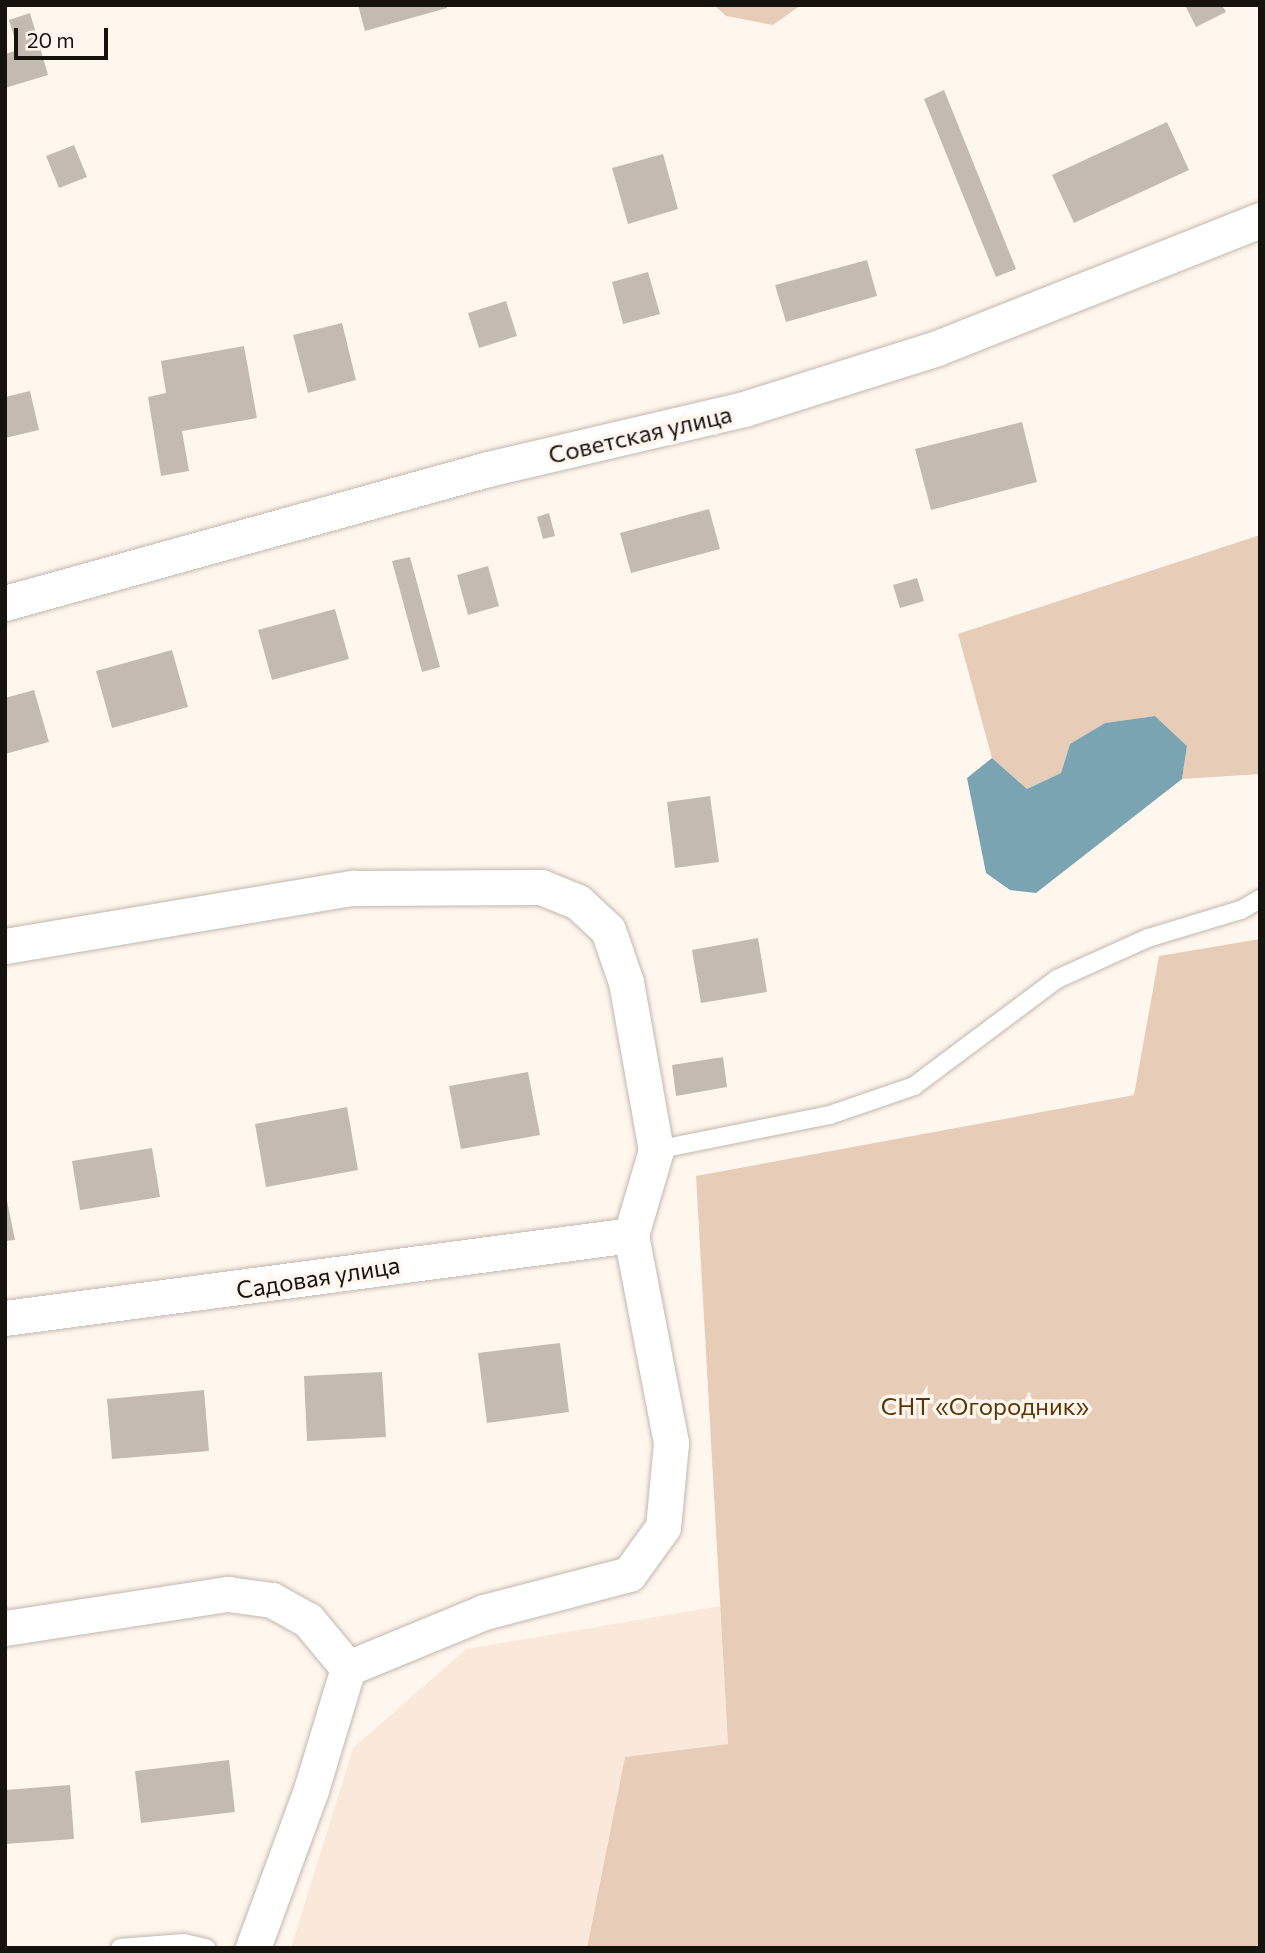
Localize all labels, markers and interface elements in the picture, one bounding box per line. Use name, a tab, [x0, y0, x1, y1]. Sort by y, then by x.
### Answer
scale bar	[18, 14, 112, 58]
text: 20 m	[27, 27, 75, 52]
street label: Советская улица	[546, 399, 734, 469]
street label: Садовая улица	[234, 1250, 402, 1304]
park label: СНТ «Огородник»	[881, 1392, 1089, 1420]

